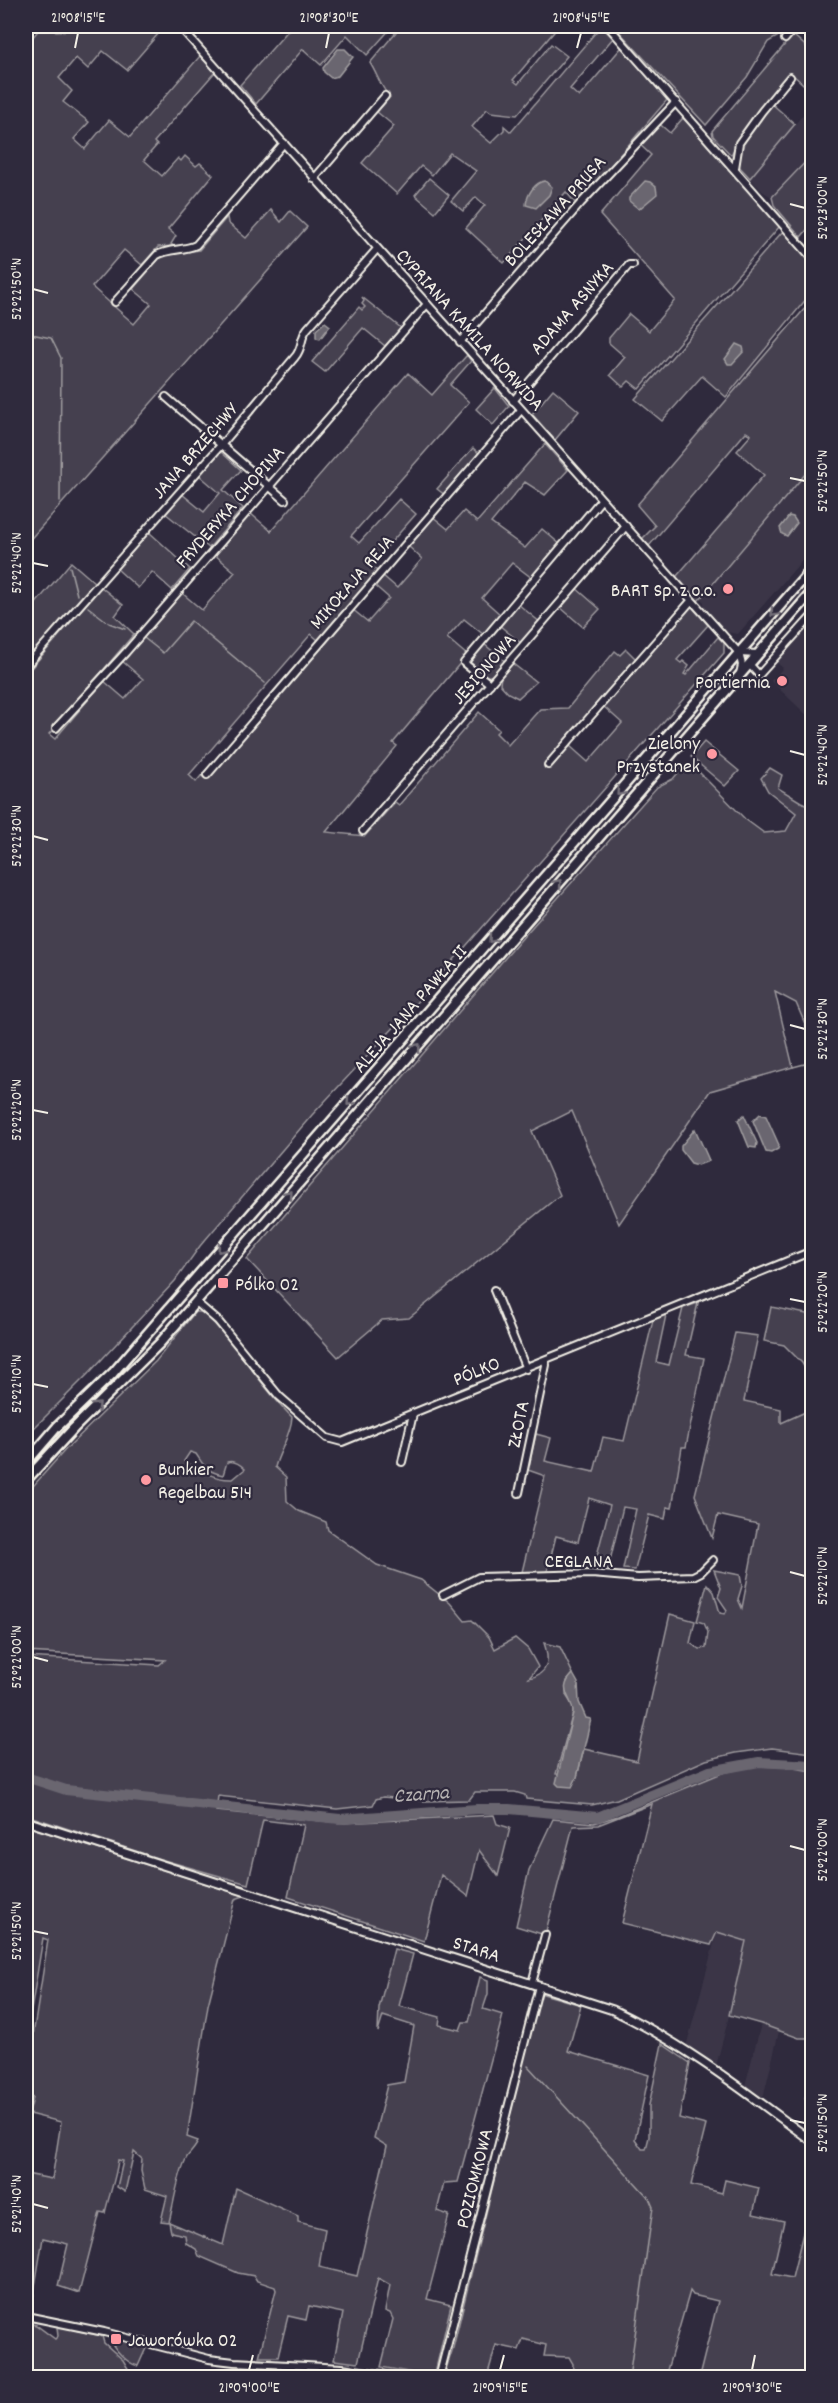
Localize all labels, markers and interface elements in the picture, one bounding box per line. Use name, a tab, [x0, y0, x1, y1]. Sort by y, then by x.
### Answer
text: 21°08'15"E	[51, 8, 105, 30]
text: 21°08'30"E	[300, 8, 359, 30]
text: 21°08'45"E	[552, 8, 610, 30]
street label: BOLESŁAWA PRUSA	[498, 150, 614, 274]
text: 52°23'00"N	[813, 176, 835, 240]
street label: CYPRIANA KAMILA NORWIDA	[388, 243, 550, 419]
street label: ADAMA ASNYKA	[524, 256, 622, 362]
text: 52°22'50"N	[7, 258, 29, 320]
street label: JANA BRZECHWY	[146, 397, 247, 506]
street label: FRYDERYKA CHOPINA	[170, 440, 293, 576]
text: 52°22'50"N	[813, 450, 835, 512]
street label: MIKOŁAJA REJA	[304, 529, 403, 637]
text: 52°22'40"N	[7, 532, 29, 594]
place label: BART Sp. z o.o.	[611, 578, 716, 606]
marker: BART Sp. z o.o.	[721, 582, 735, 596]
one-way arrow	[770, 606, 781, 617]
street label: JESIONOWA	[446, 628, 524, 712]
place label: Portiernia	[695, 670, 771, 698]
marker: Portiernia	[775, 674, 789, 688]
text: 52°22'40"N	[813, 724, 835, 786]
place label: Zielony Przystanek	[616, 731, 701, 782]
marker: Zielony Przystanek	[705, 747, 719, 761]
one-way arrow	[616, 785, 627, 796]
text: 52°22'30"N	[7, 805, 29, 867]
one-way arrow	[551, 879, 562, 890]
one-way arrow	[488, 932, 499, 943]
street label: ALEJA JANA PAWŁA II	[347, 940, 475, 1080]
text: 52°22'30"N	[813, 998, 835, 1060]
one-way arrow	[410, 1043, 421, 1054]
text: 52°22'20"N	[7, 1079, 29, 1141]
one-way arrow	[346, 1095, 357, 1106]
one-way arrow	[282, 1190, 293, 1201]
one-way arrow	[218, 1242, 229, 1253]
text: 52°22'20"N	[813, 1271, 835, 1333]
place label: Pólko 02	[235, 1272, 299, 1300]
marker: Pólko 02	[216, 1276, 230, 1290]
street label: PÓLKO	[449, 1351, 505, 1395]
text: 52°22'10"N	[7, 1355, 29, 1413]
street label: ZŁOTA	[501, 1398, 539, 1451]
one-way arrow	[89, 1402, 100, 1413]
place label: Bunkier Regelbau 514	[158, 1457, 252, 1508]
marker: Bunkier Regelbau 514	[139, 1473, 153, 1487]
text: 52°22'10"N	[813, 1547, 835, 1605]
street label: CEGLANA	[545, 1549, 614, 1577]
text: 52°22'00"N	[7, 1625, 29, 1689]
water label: Czarna	[392, 1779, 451, 1813]
text: 52°22'00"N	[813, 1818, 835, 1882]
text: 52°21'50"N	[7, 1902, 29, 1960]
street label: STARA	[449, 1930, 503, 1972]
text: 52°21'50"N	[813, 2094, 835, 2152]
street label: POZIOMKOWA	[450, 2126, 502, 2232]
text: 52°21'40"N	[7, 2175, 29, 2233]
place label: Jaworówka 02	[128, 2328, 237, 2356]
marker: Jaworówka 02	[109, 2332, 123, 2346]
text: 21°09'00"E	[218, 2378, 280, 2400]
text: 21°09'15"E	[472, 2378, 528, 2400]
text: 21°09'30"E	[722, 2378, 782, 2400]

